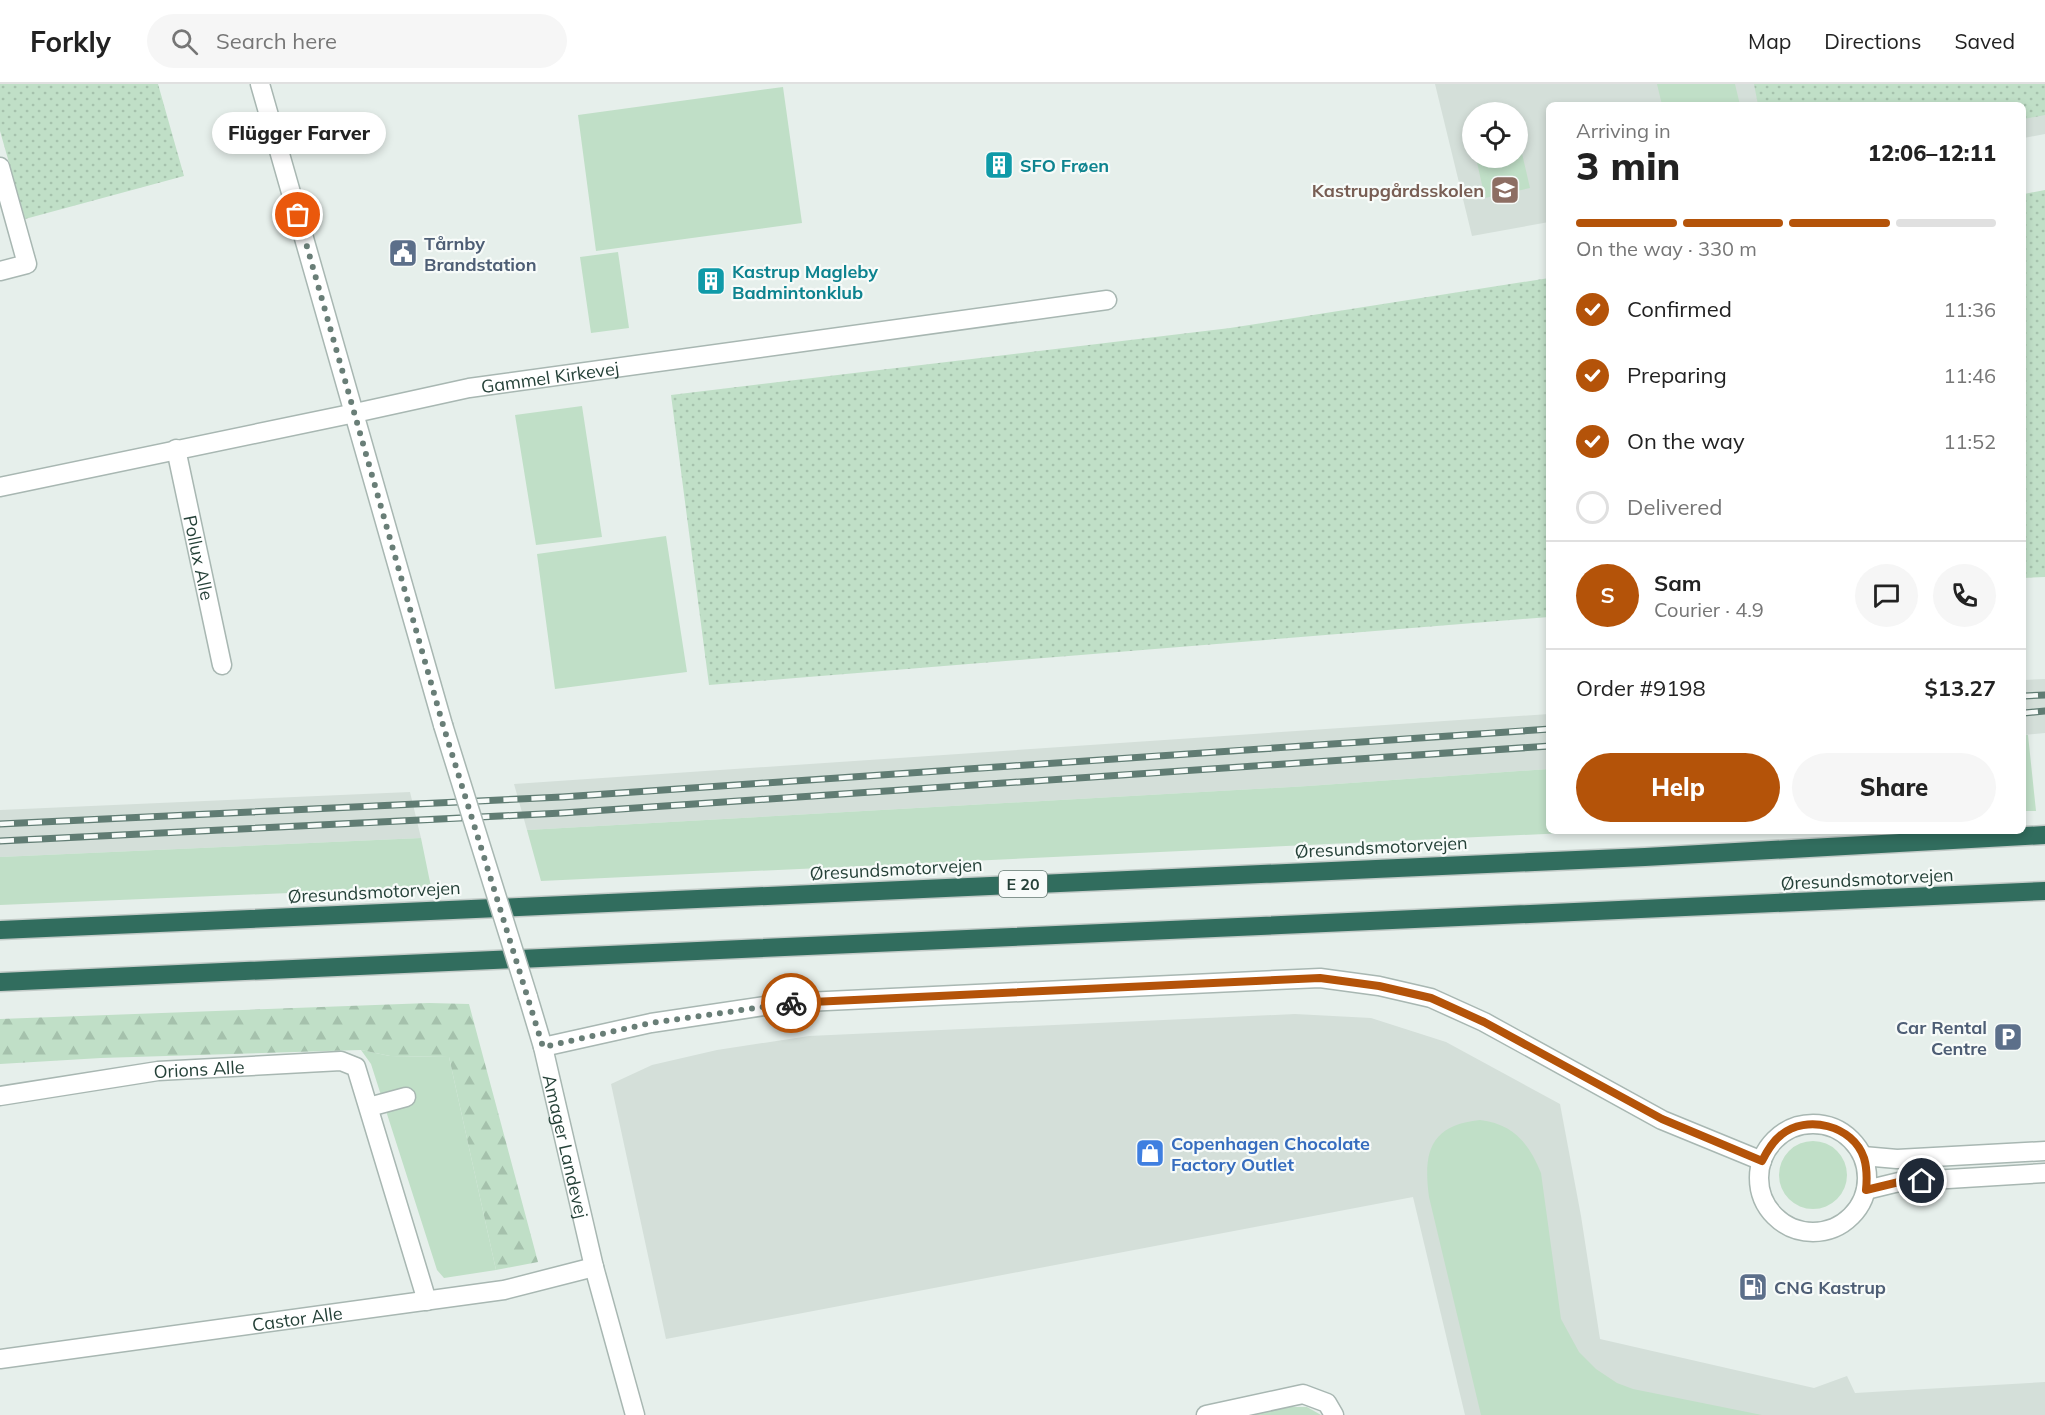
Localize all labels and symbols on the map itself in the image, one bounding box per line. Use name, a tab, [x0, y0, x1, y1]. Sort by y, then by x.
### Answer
callout: Flügger Farver	[211, 113, 385, 155]
building icon: SFO Frøen	[983, 149, 1015, 181]
place label: SFO Frøen	[1020, 154, 1109, 177]
school or university icon: Kastrupgårdsskolen	[1489, 174, 1521, 206]
place label: Kastrupgårdsskolen	[1312, 179, 1484, 202]
pin	[272, 189, 323, 240]
place label: Tårnby Brandstation	[424, 232, 537, 276]
public building icon: Tårnby Brandstation	[387, 237, 419, 269]
place label: Kastrup Magleby Badmintonklub	[732, 260, 878, 304]
building icon: Kastrup Magleby Badmintonklub	[695, 265, 727, 297]
street label: Gammel Kirkevej	[480, 356, 620, 398]
street label: Pollux Alle	[179, 513, 219, 602]
street label: Øresundsmotorvejen	[1294, 831, 1468, 863]
street label: Øresundsmotorvejen	[809, 853, 983, 885]
street label: Øresundsmotorvejen	[1780, 863, 1954, 895]
road number: E 20	[999, 871, 1047, 897]
street label: Øresundsmotorvejen	[287, 876, 461, 908]
courier	[761, 973, 821, 1033]
place label: Car Rental Centre	[1896, 1016, 1987, 1060]
parking icon: Car Rental Centre	[1992, 1021, 2024, 1053]
street label: Orions Alle	[153, 1055, 245, 1083]
street label: Amager Landevej	[538, 1072, 594, 1220]
place label: Copenhagen Chocolate Factory Outlet	[1171, 1132, 1370, 1176]
shop icon: Copenhagen Chocolate Factory Outlet	[1134, 1137, 1166, 1169]
pin	[1896, 1155, 1947, 1206]
fuel station icon: CNG Kastrup	[1737, 1271, 1769, 1303]
place label: CNG Kastrup	[1774, 1276, 1886, 1299]
street label: Castor Alle	[251, 1301, 344, 1336]

